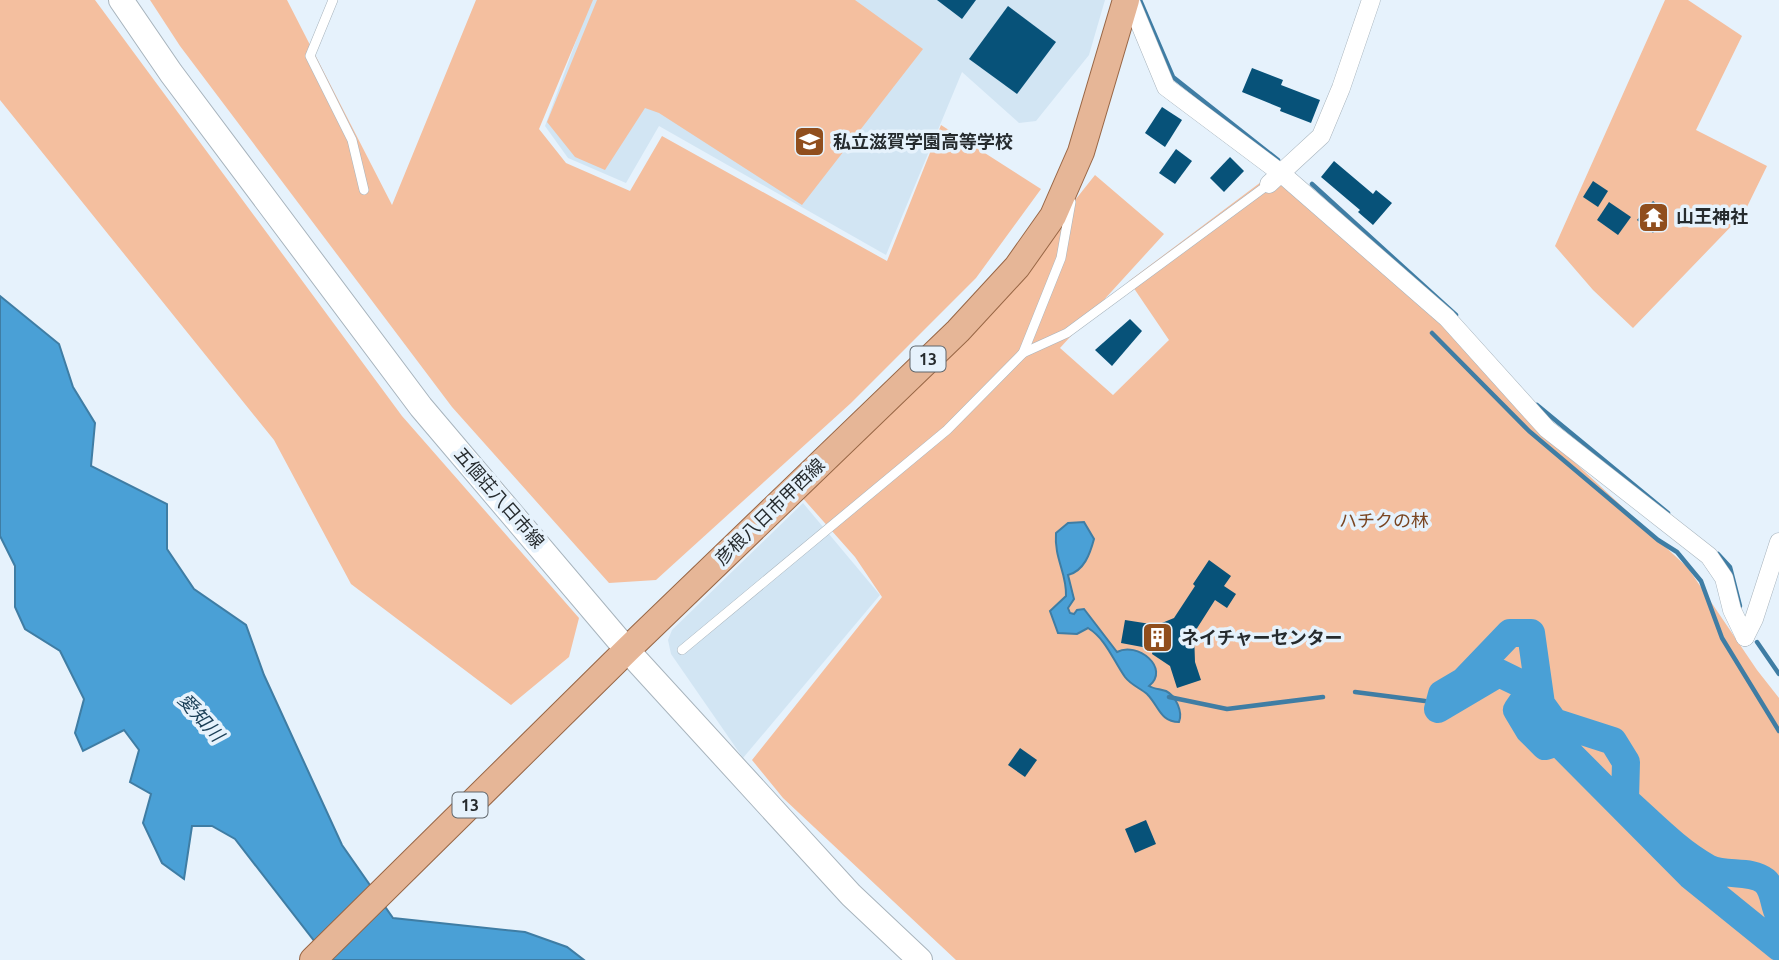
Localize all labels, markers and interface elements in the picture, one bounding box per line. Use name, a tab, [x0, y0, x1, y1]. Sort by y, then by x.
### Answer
school or university icon: 私立滋賀学園高等学校	[793, 125, 827, 159]
place label: 私立滋賀学園高等学校	[833, 131, 1013, 151]
temple icon: 山王神社	[1636, 200, 1670, 234]
place label: 山王神社	[1676, 206, 1748, 226]
road number: 13	[911, 346, 946, 372]
street label: 五個荘八日市線	[451, 443, 549, 551]
street label: 彦根八日市甲西線	[711, 454, 828, 568]
park label: ハチクの林	[1339, 510, 1429, 530]
building icon: ネイチャーセンター	[1141, 621, 1175, 655]
place label: ネイチャーセンター	[1181, 627, 1343, 647]
water label: 愛知川	[174, 688, 230, 747]
road number: 13	[452, 792, 488, 818]

